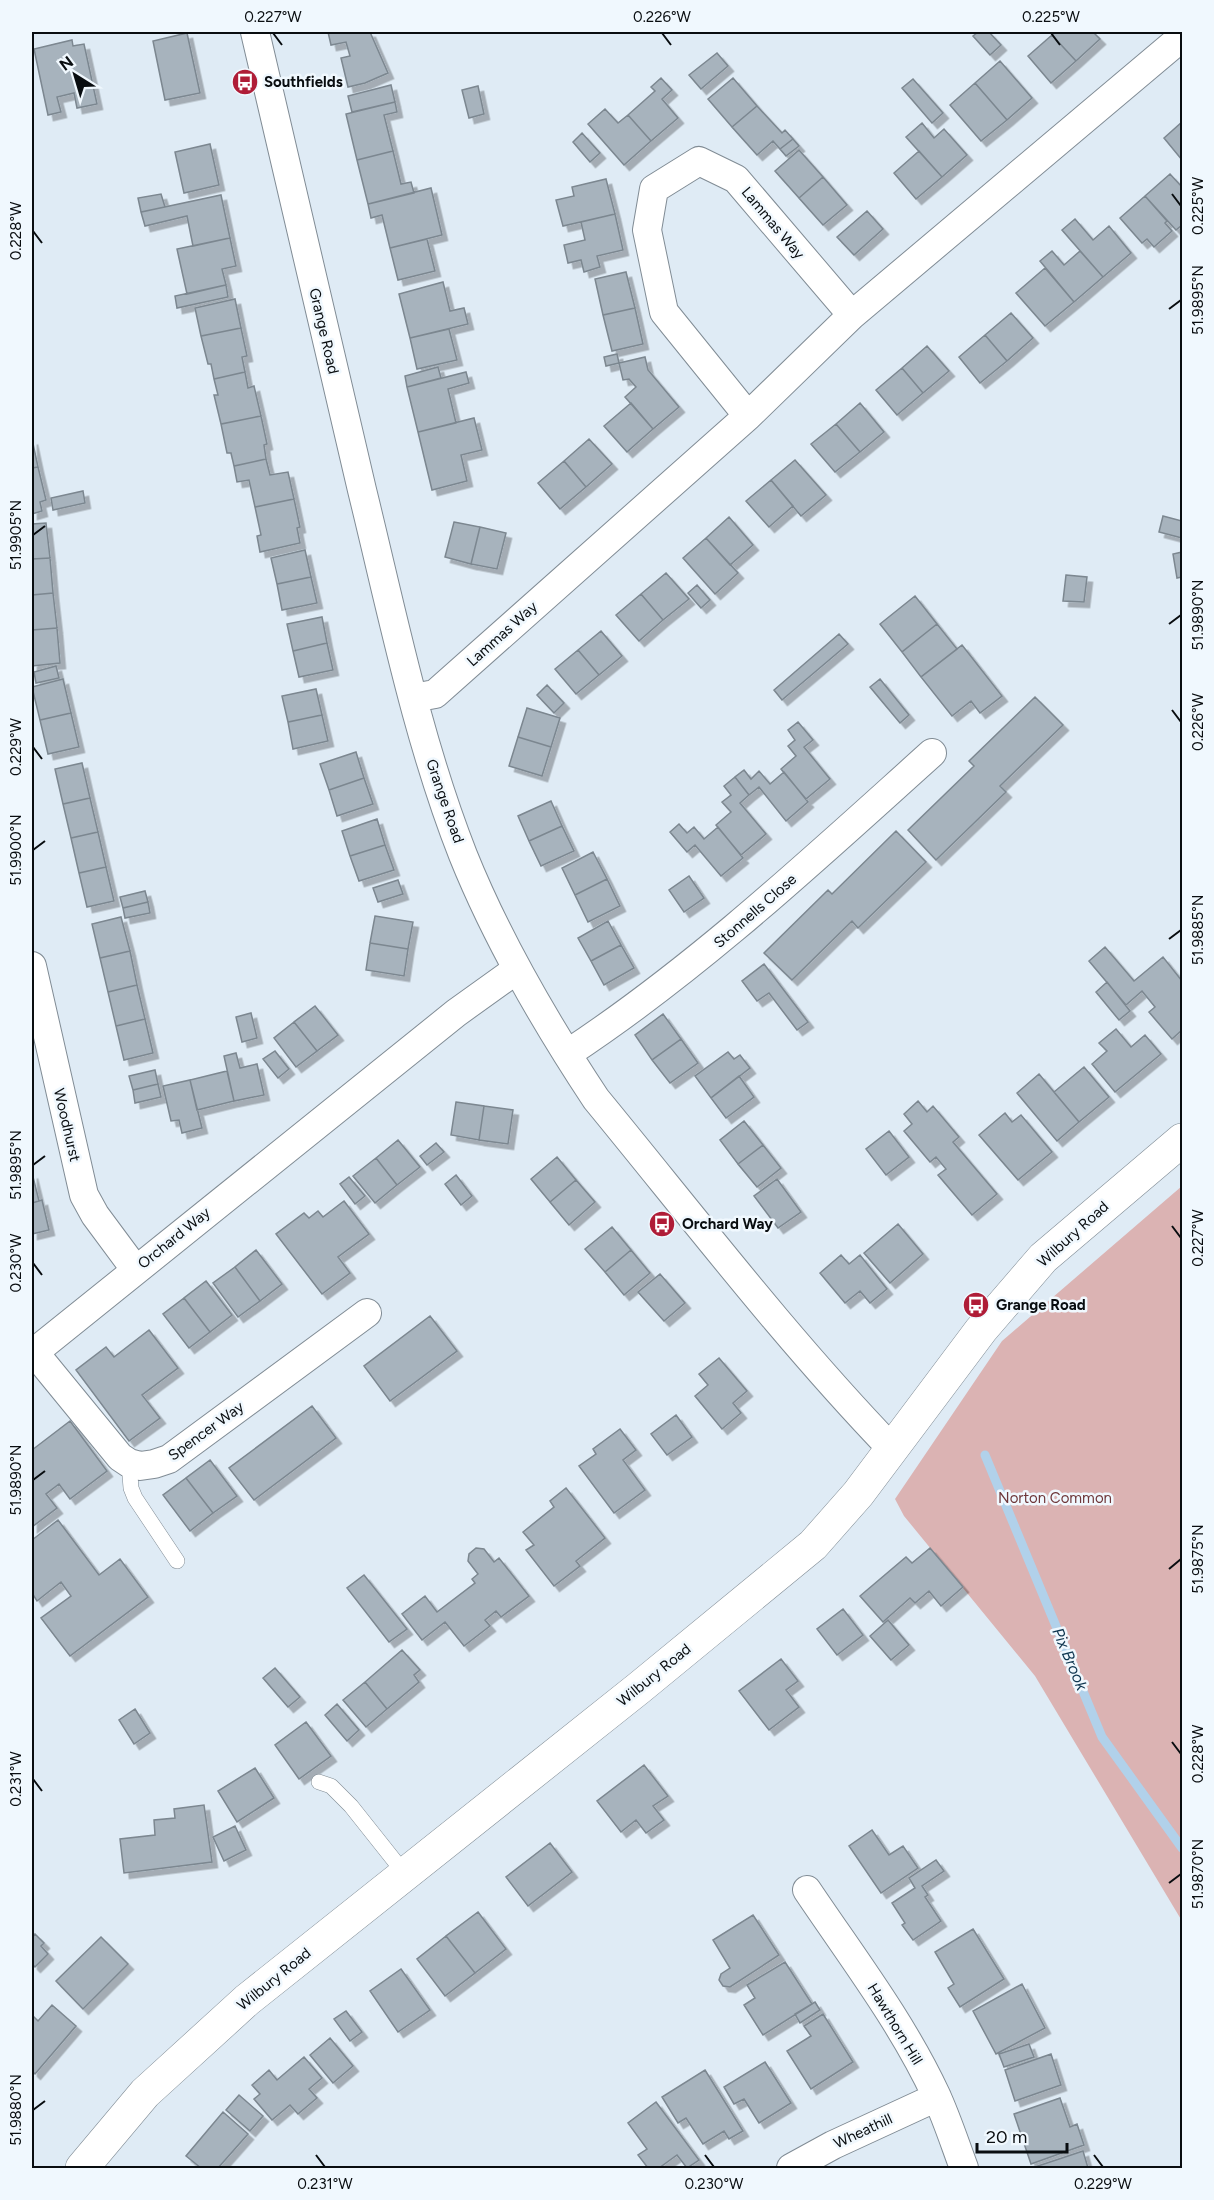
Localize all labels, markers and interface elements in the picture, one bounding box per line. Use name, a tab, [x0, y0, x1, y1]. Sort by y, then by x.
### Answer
text: 0.227°W	[244, 8, 302, 26]
text: 0.226°W	[633, 8, 692, 26]
text: 0.225°W	[1022, 8, 1081, 26]
north arrow	[45, 45, 105, 105]
text: N	[56, 52, 77, 75]
bus stop icon: Southfields	[230, 67, 260, 97]
place label: Southfields	[264, 73, 343, 91]
text: 0.225°W	[1189, 176, 1207, 235]
street label: Lammas Way	[738, 183, 808, 263]
text: 0.228°W	[7, 201, 25, 260]
text: 51.9895°N	[1189, 265, 1207, 335]
street label: Grange Road	[305, 286, 343, 376]
text: 51.9905°N	[7, 500, 25, 570]
text: 51.9890°N	[1189, 580, 1207, 650]
street label: Lammas Way	[463, 598, 541, 670]
text: 0.226°W	[1189, 692, 1207, 751]
text: 0.229°W	[7, 717, 25, 776]
street label: Grange Road	[422, 757, 468, 845]
text: 51.9900°N	[7, 814, 25, 886]
street label: Stonnells Close	[710, 870, 800, 952]
text: 51.9885°N	[1189, 895, 1207, 965]
street label: Woodhurst	[50, 1087, 84, 1164]
text: 51.9895°N	[7, 1130, 25, 1200]
street label: Wilbury Road	[1034, 1197, 1112, 1271]
street label: Orchard Way	[134, 1203, 214, 1273]
bus stop icon: Orchard Way	[647, 1209, 677, 1239]
text: 0.227°W	[1189, 1209, 1207, 1267]
place label: Orchard Way	[682, 1215, 773, 1233]
text: 0.230°W	[7, 1233, 25, 1292]
bus stop icon: Grange Road	[961, 1290, 991, 1320]
place label: Grange Road	[996, 1296, 1086, 1314]
street label: Spencer Way	[165, 1398, 247, 1464]
text: 51.9890°N	[7, 1445, 25, 1515]
park label: Norton Common	[998, 1489, 1112, 1507]
text: 51.9875°N	[1189, 1524, 1207, 1594]
water label: Pix Brook	[1048, 1625, 1092, 1694]
street label: Wilbury Road	[614, 1640, 694, 1710]
text: 0.228°W	[1189, 1724, 1207, 1783]
text: 0.231°W	[7, 1751, 25, 1807]
text: 51.9870°N	[1189, 1839, 1207, 1909]
street label: Wilbury Road	[234, 1944, 314, 2014]
street label: Hawthorn Hill	[864, 1980, 926, 2068]
text: 51.9880°N	[7, 2074, 25, 2146]
street label: Wheathill	[831, 2110, 895, 2152]
scale bar	[977, 2116, 1067, 2154]
text: 20 m	[986, 2126, 1027, 2148]
text: 0.231°W	[297, 2175, 353, 2193]
text: 0.230°W	[685, 2175, 744, 2193]
text: 0.229°W	[1074, 2175, 1133, 2193]

